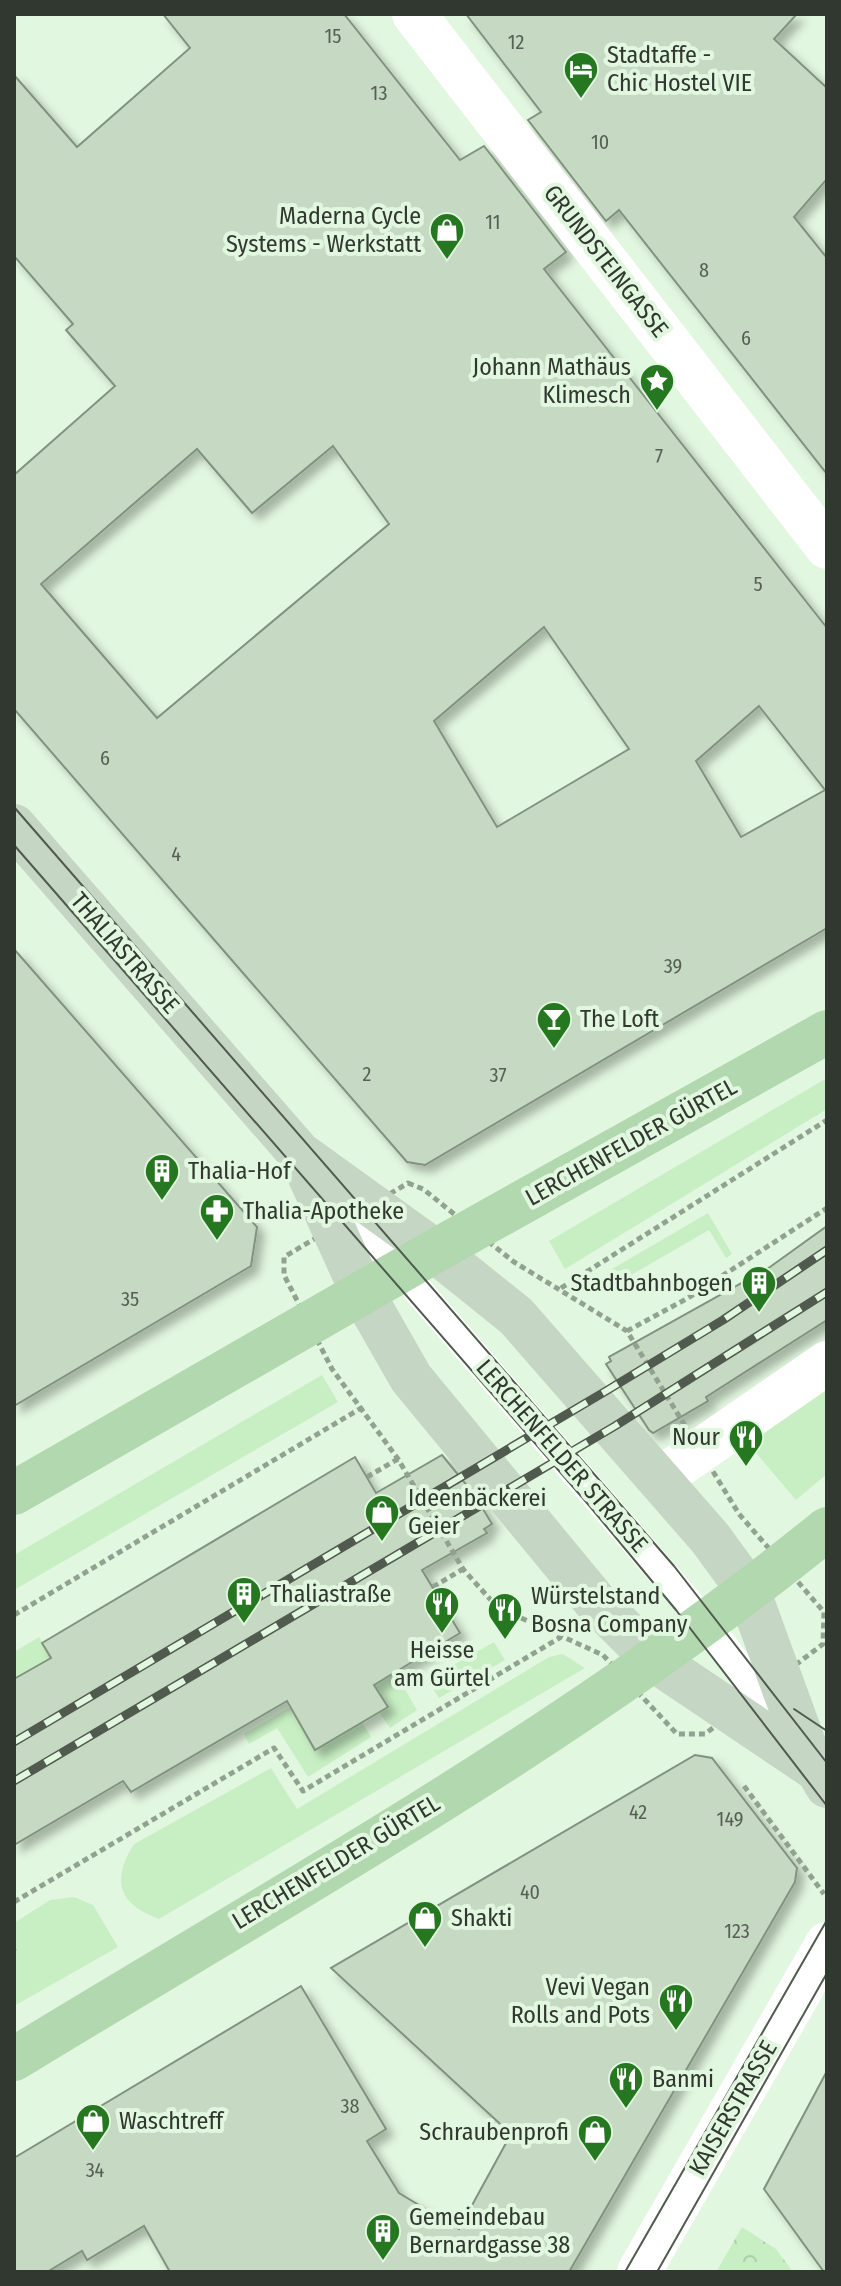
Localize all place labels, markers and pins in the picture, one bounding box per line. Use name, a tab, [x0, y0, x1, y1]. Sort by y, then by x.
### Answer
place label: Stadtaffe - Chic Hostel VIE	[607, 41, 752, 97]
hotel icon: Stadtaffe - Chic Hostel VIE	[562, 50, 600, 100]
place label: Maderna Cycle Systems - Werkstatt	[226, 202, 421, 258]
shop icon: Maderna Cycle Systems - Werkstatt	[428, 211, 466, 261]
place label: Johann Mathäus Klimesch	[473, 353, 631, 409]
place icon: Johann Mathäus Klimesch	[638, 362, 676, 412]
bar icon: The Loft	[535, 1000, 573, 1050]
place label: The Loft	[580, 1005, 659, 1033]
building icon: Thalia-Hof	[143, 1152, 181, 1202]
place label: Thalia-Hof	[188, 1157, 292, 1185]
pharmacy icon: Thalia-Apotheke	[198, 1192, 236, 1242]
place label: Thalia-Apotheke	[243, 1197, 404, 1225]
building icon: Stadtbahnbogen	[740, 1264, 778, 1314]
place label: Stadtbahnbogen	[571, 1269, 733, 1297]
restaurant icon: Nour	[727, 1418, 765, 1468]
place label: Nour	[672, 1423, 721, 1451]
place label: Ideenbäckerei Geier	[408, 1484, 547, 1540]
shop icon: Ideenbäckerei Geier	[363, 1493, 401, 1543]
building icon: Thaliastraße	[225, 1575, 263, 1625]
place label: Thaliastraße	[270, 1580, 391, 1608]
place label: Würstelstand Bosna Company	[531, 1582, 688, 1638]
restaurant icon: Heisse am Gürtel	[423, 1585, 461, 1635]
restaurant icon: Würstelstand Bosna Company	[486, 1591, 524, 1641]
place label: Heisse am Gürtel	[394, 1636, 490, 1692]
shop icon: Shakti	[406, 1899, 444, 1949]
place label: Shakti	[451, 1904, 512, 1932]
place label: Vevi Vegan Rolls and Pots	[511, 1973, 650, 2029]
restaurant icon: Vevi Vegan Rolls and Pots	[657, 1982, 695, 2032]
restaurant icon: Banmi	[607, 2060, 645, 2110]
place label: Banmi	[652, 2065, 714, 2093]
shop icon: Waschtreff	[74, 2102, 112, 2152]
place label: Waschtreff	[119, 2107, 225, 2135]
shop icon: Schraubenprofi	[576, 2113, 614, 2163]
place label: Schraubenprofi	[419, 2118, 569, 2146]
place label: Gemeindebau Bernardgasse 38	[409, 2203, 570, 2259]
building icon: Gemeindebau Bernardgasse 38	[364, 2212, 402, 2262]

